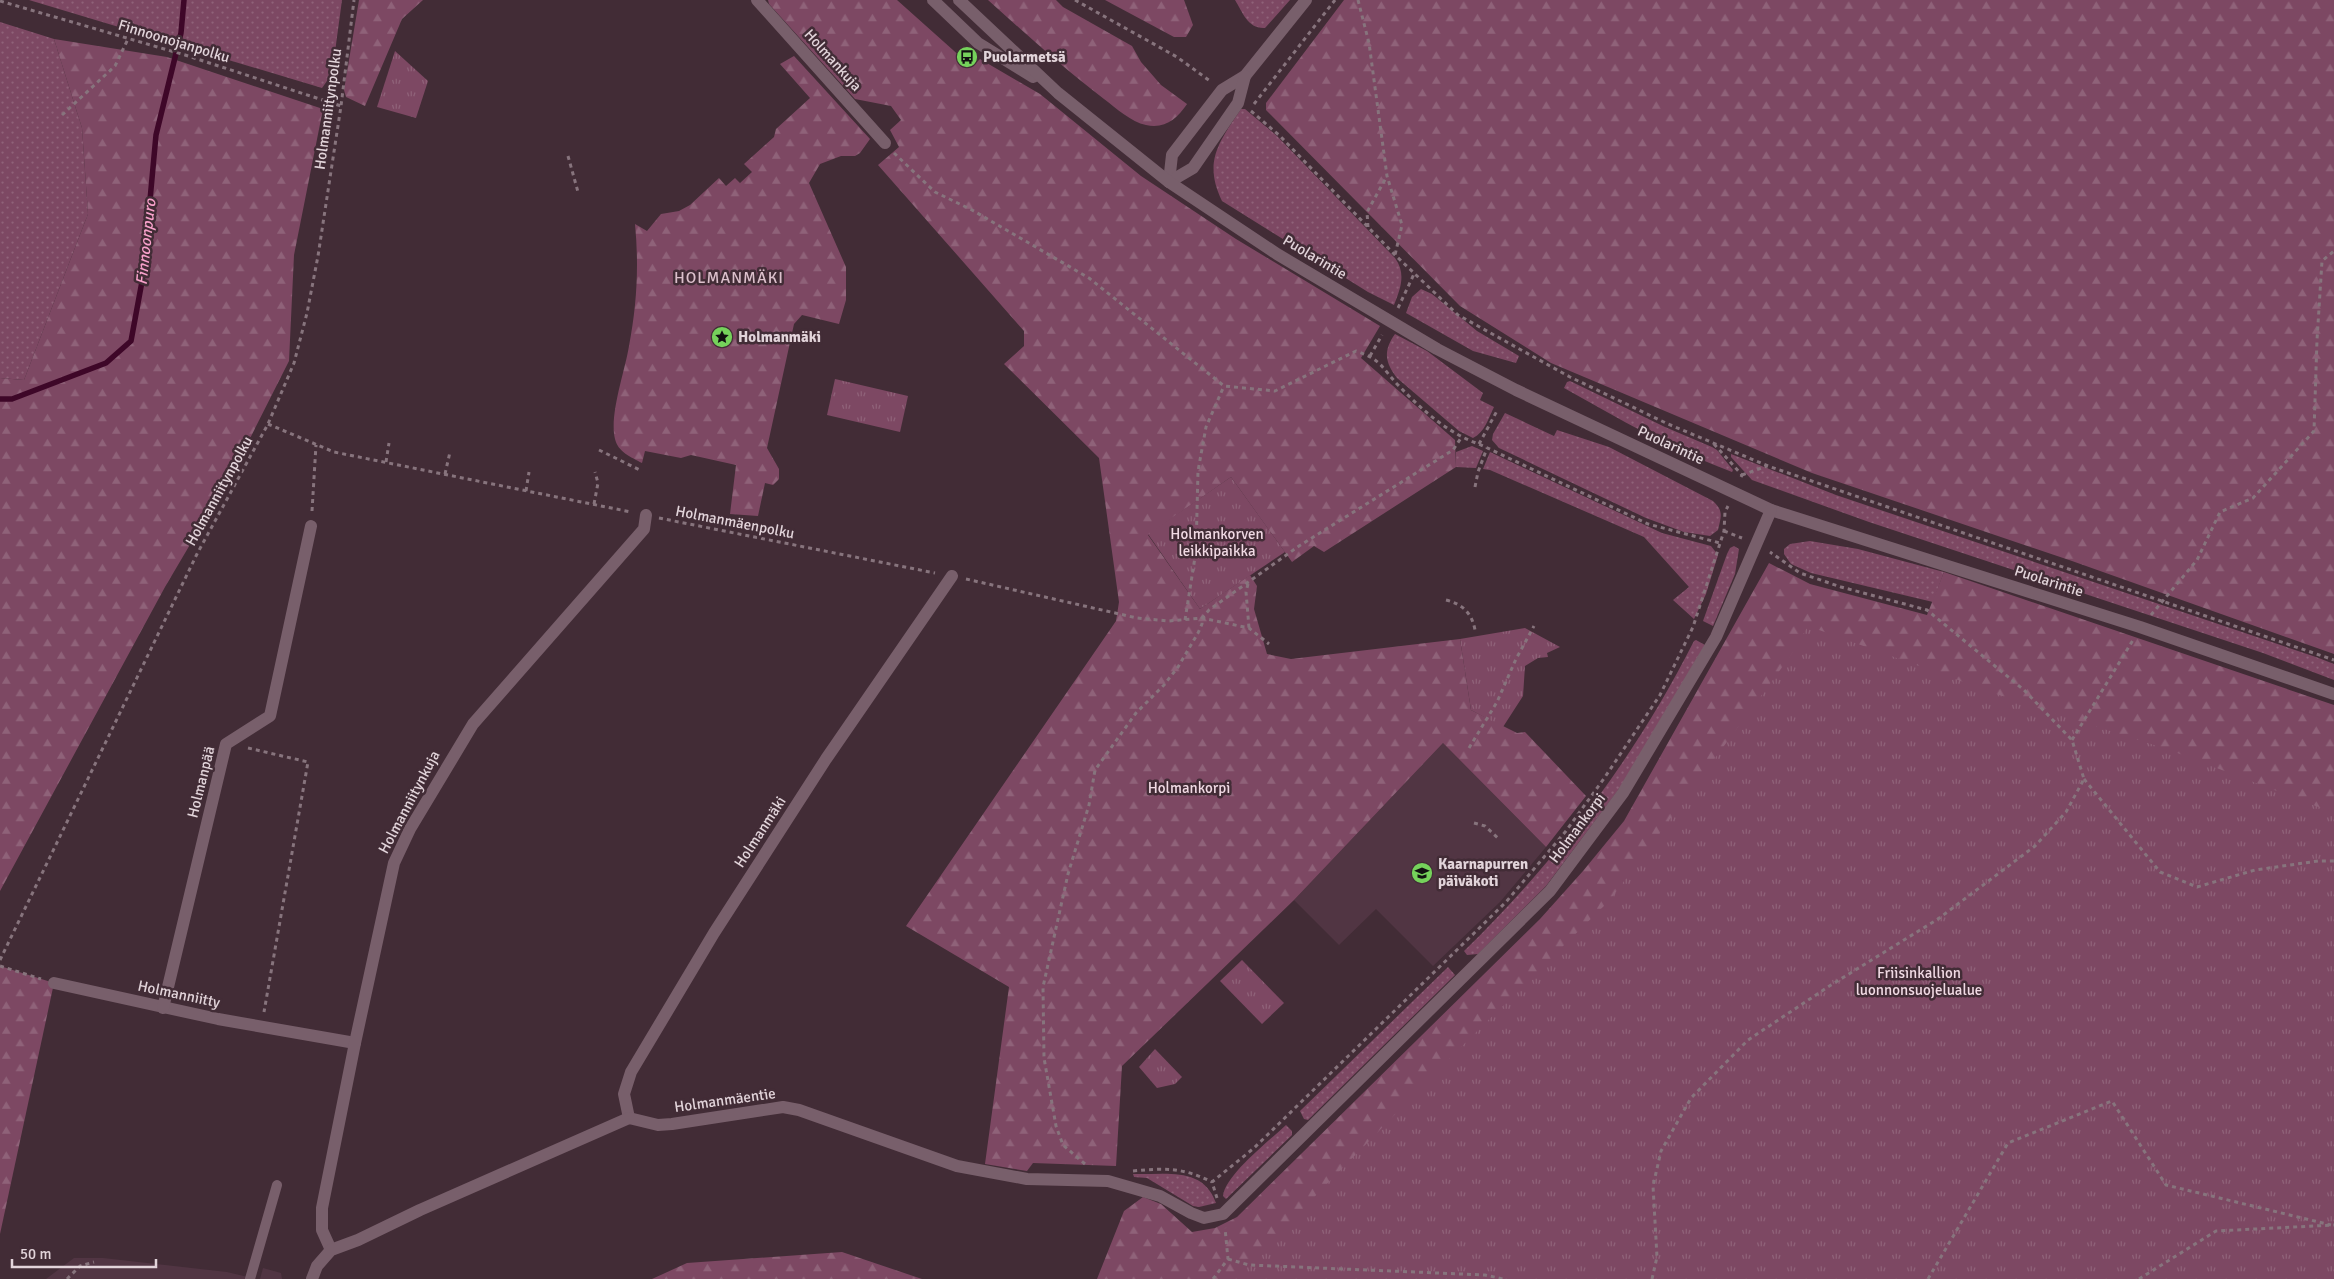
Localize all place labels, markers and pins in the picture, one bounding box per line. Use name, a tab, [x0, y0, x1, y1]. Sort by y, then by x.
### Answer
bus stop icon: Puolarmetsä	[955, 45, 979, 69]
place label: Puolarmetsä	[983, 48, 1066, 66]
place icon: Holmanmäki	[710, 325, 734, 349]
place label: Holmanmäki	[738, 328, 821, 346]
place label: Kaarnapurren päiväkoti	[1438, 855, 1528, 890]
school or university icon: Kaarnapurren päiväkoti	[1410, 861, 1434, 885]

